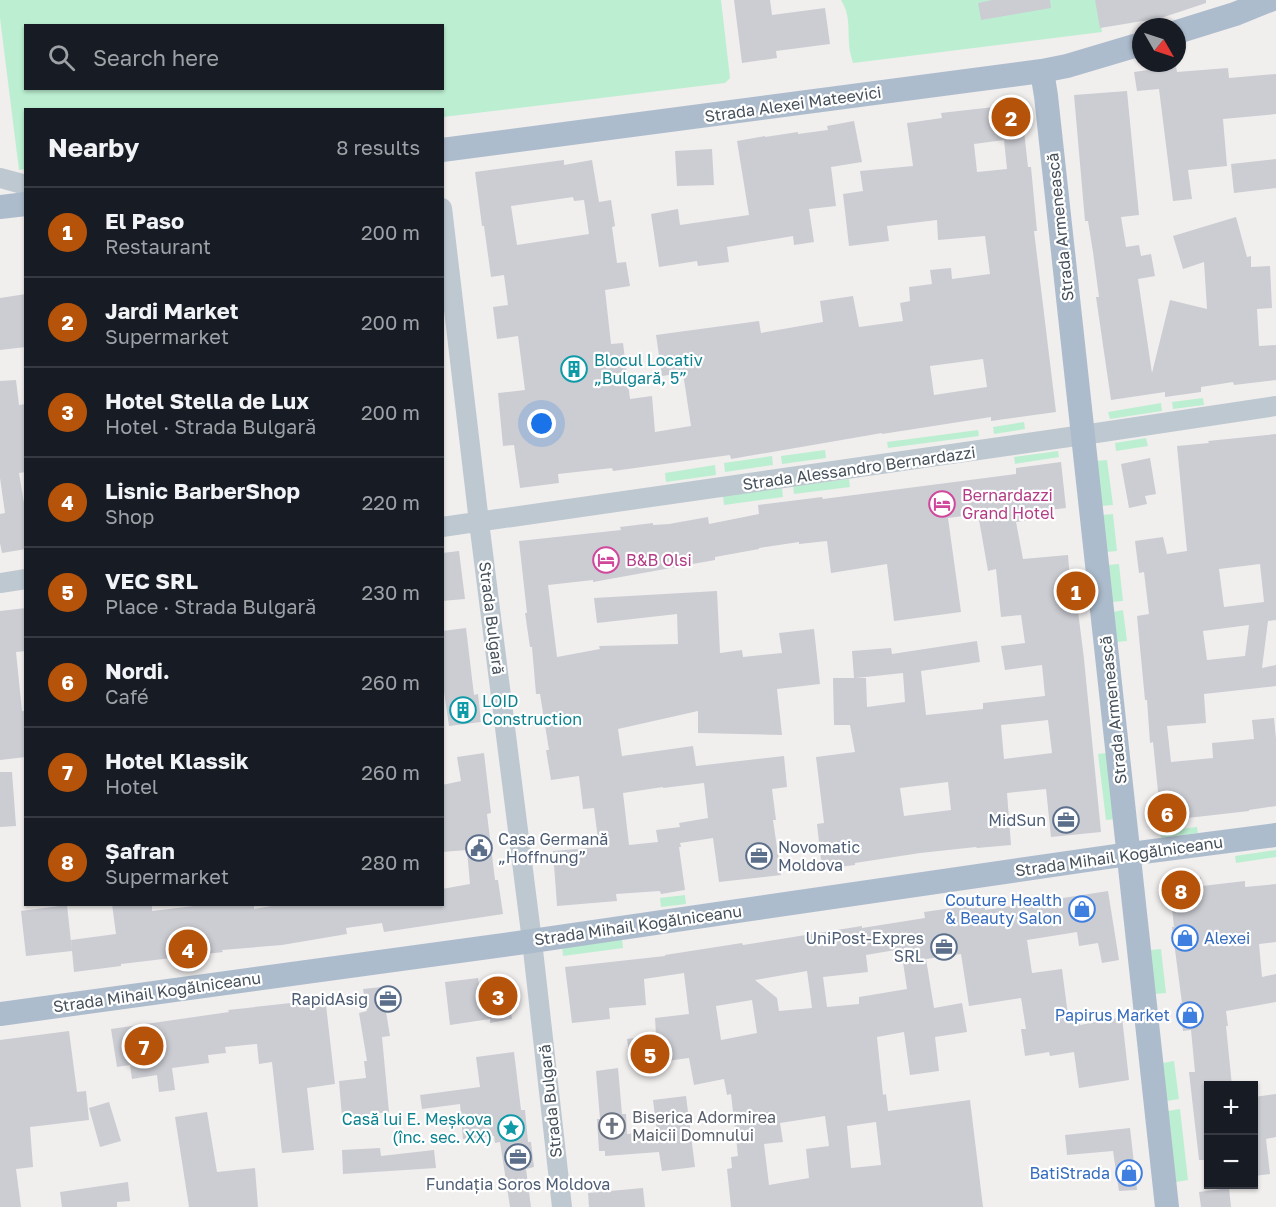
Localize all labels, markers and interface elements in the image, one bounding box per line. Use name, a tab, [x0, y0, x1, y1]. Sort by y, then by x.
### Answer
north arrow	[1132, 18, 1186, 72]
search box	[24, 24, 444, 90]
icon: search	[45, 41, 78, 74]
text: Search here	[93, 44, 219, 71]
street label: Strada Alexei Mateevici	[703, 82, 883, 126]
pin: 2	[992, 94, 1030, 140]
text: Nearby	[48, 132, 139, 163]
text: 8 results	[336, 135, 420, 159]
street label: Strada Armenească	[1042, 152, 1078, 302]
text: El Paso	[105, 207, 184, 234]
text: 1	[62, 220, 73, 244]
text: 200 m	[361, 220, 420, 244]
text: Restaurant	[105, 234, 211, 258]
text: Jardi Market	[105, 297, 239, 324]
text: 2	[61, 310, 74, 334]
text: 200 m	[361, 310, 420, 334]
text: Supermarket	[105, 324, 229, 348]
place label: Blocul Locativ „Bulgară, 5”	[594, 350, 703, 388]
building icon: Blocul Locativ „Bulgară, 5”	[559, 354, 589, 384]
text: Hotel Stella de Lux	[105, 387, 309, 414]
text: 3	[61, 400, 74, 424]
text: 200 m	[361, 400, 420, 424]
your location	[527, 409, 556, 438]
text: Hotel · Strada Bulgară	[105, 414, 316, 438]
street label: Strada Alessandro Bernardazzi	[741, 442, 977, 494]
text: Lisnic BarberShop	[105, 477, 300, 504]
place label: Bernardazzi Grand Hotel	[962, 485, 1055, 523]
hotel icon: Bernardazzi Grand Hotel	[927, 489, 957, 519]
text: 4	[61, 490, 74, 514]
text: 220 m	[362, 490, 420, 514]
text: Shop	[105, 504, 154, 528]
hotel icon: B&B Olsi	[591, 545, 621, 575]
place label: B&B Olsi	[626, 550, 692, 570]
street label: Strada Bulgară	[475, 560, 509, 676]
text: VEC SRL	[105, 567, 198, 594]
pin: 1	[1056, 568, 1096, 614]
text: 5	[61, 580, 74, 604]
text: 230 m	[362, 580, 420, 604]
text: Place · Strada Bulgară	[105, 594, 316, 618]
street label: Strada Armenească	[1095, 635, 1131, 785]
text: Nordi.	[105, 657, 170, 684]
text: 6	[61, 670, 74, 694]
text: 260 m	[361, 670, 420, 694]
text: Café	[105, 684, 149, 708]
place label: LOID Construction	[482, 691, 582, 729]
building icon: LOID Construction	[448, 695, 478, 725]
text: Hotel Klassik	[105, 747, 249, 774]
text: 7	[62, 760, 73, 784]
text: 260 m	[361, 760, 420, 784]
text: Hotel	[105, 774, 158, 798]
pin: 6	[1148, 790, 1186, 836]
office icon: MidSun	[1051, 805, 1081, 835]
place label: MidSun	[988, 810, 1046, 830]
place label: Casa Germană „Hoffnung”	[498, 829, 608, 867]
street label: Strada Mihail Kogălniceanu	[1014, 832, 1224, 880]
public building icon: Casa Germană „Hoffnung”	[464, 833, 494, 863]
text: Șafran	[105, 837, 175, 864]
place label: Novomatic Moldova	[778, 837, 860, 875]
office icon: Novomatic Moldova	[744, 841, 774, 871]
text: 8	[61, 850, 74, 874]
text: 280 m	[361, 850, 420, 874]
text: Supermarket	[105, 864, 229, 888]
pin: 8	[1162, 868, 1200, 912]
place label: Couture Health & Beauty Salon	[945, 890, 1062, 928]
shop icon: Couture Health & Beauty Salon	[1067, 894, 1097, 924]
street label: Strada Mihail Kogălniceanu	[533, 901, 743, 949]
shop icon: Alexei	[1170, 923, 1200, 953]
pin: 4	[168, 926, 207, 972]
place label: UniPost-Expres SRL	[805, 928, 924, 966]
place label: Alexei	[1204, 928, 1250, 948]
office icon: UniPost-Expres SRL	[929, 932, 959, 962]
street label: Strada Mihail Kogălniceanu	[52, 968, 262, 1016]
pin: 3	[478, 974, 518, 1018]
office icon: RapidAsig	[373, 984, 403, 1014]
place label: RapidAsig	[291, 989, 368, 1009]
shop icon: Papirus Market	[1175, 1000, 1205, 1030]
place label: Papirus Market	[1055, 1005, 1170, 1025]
pin: 7	[124, 1024, 164, 1068]
pin: 5	[630, 1032, 670, 1076]
street label: Strada Bulgară	[534, 1043, 566, 1159]
map controls	[1204, 1081, 1258, 1189]
button: +	[1204, 1081, 1258, 1135]
place label: Biserica Adormirea Maicii Domnului	[632, 1107, 776, 1145]
place label: Casă lui E. Meșkova (înc. sec. XX)	[342, 1109, 492, 1147]
church icon: Biserica Adormirea Maicii Domnului	[597, 1111, 627, 1141]
place icon: Casă lui E. Meșkova (înc. sec. XX)	[496, 1113, 526, 1143]
button: −	[1204, 1135, 1258, 1189]
office icon: Fundația Soros Moldova	[503, 1142, 533, 1172]
shop icon: BatiStrada	[1114, 1158, 1144, 1188]
place label: BatiStrada	[1029, 1163, 1110, 1183]
place label: Fundația Soros Moldova	[426, 1174, 610, 1194]

